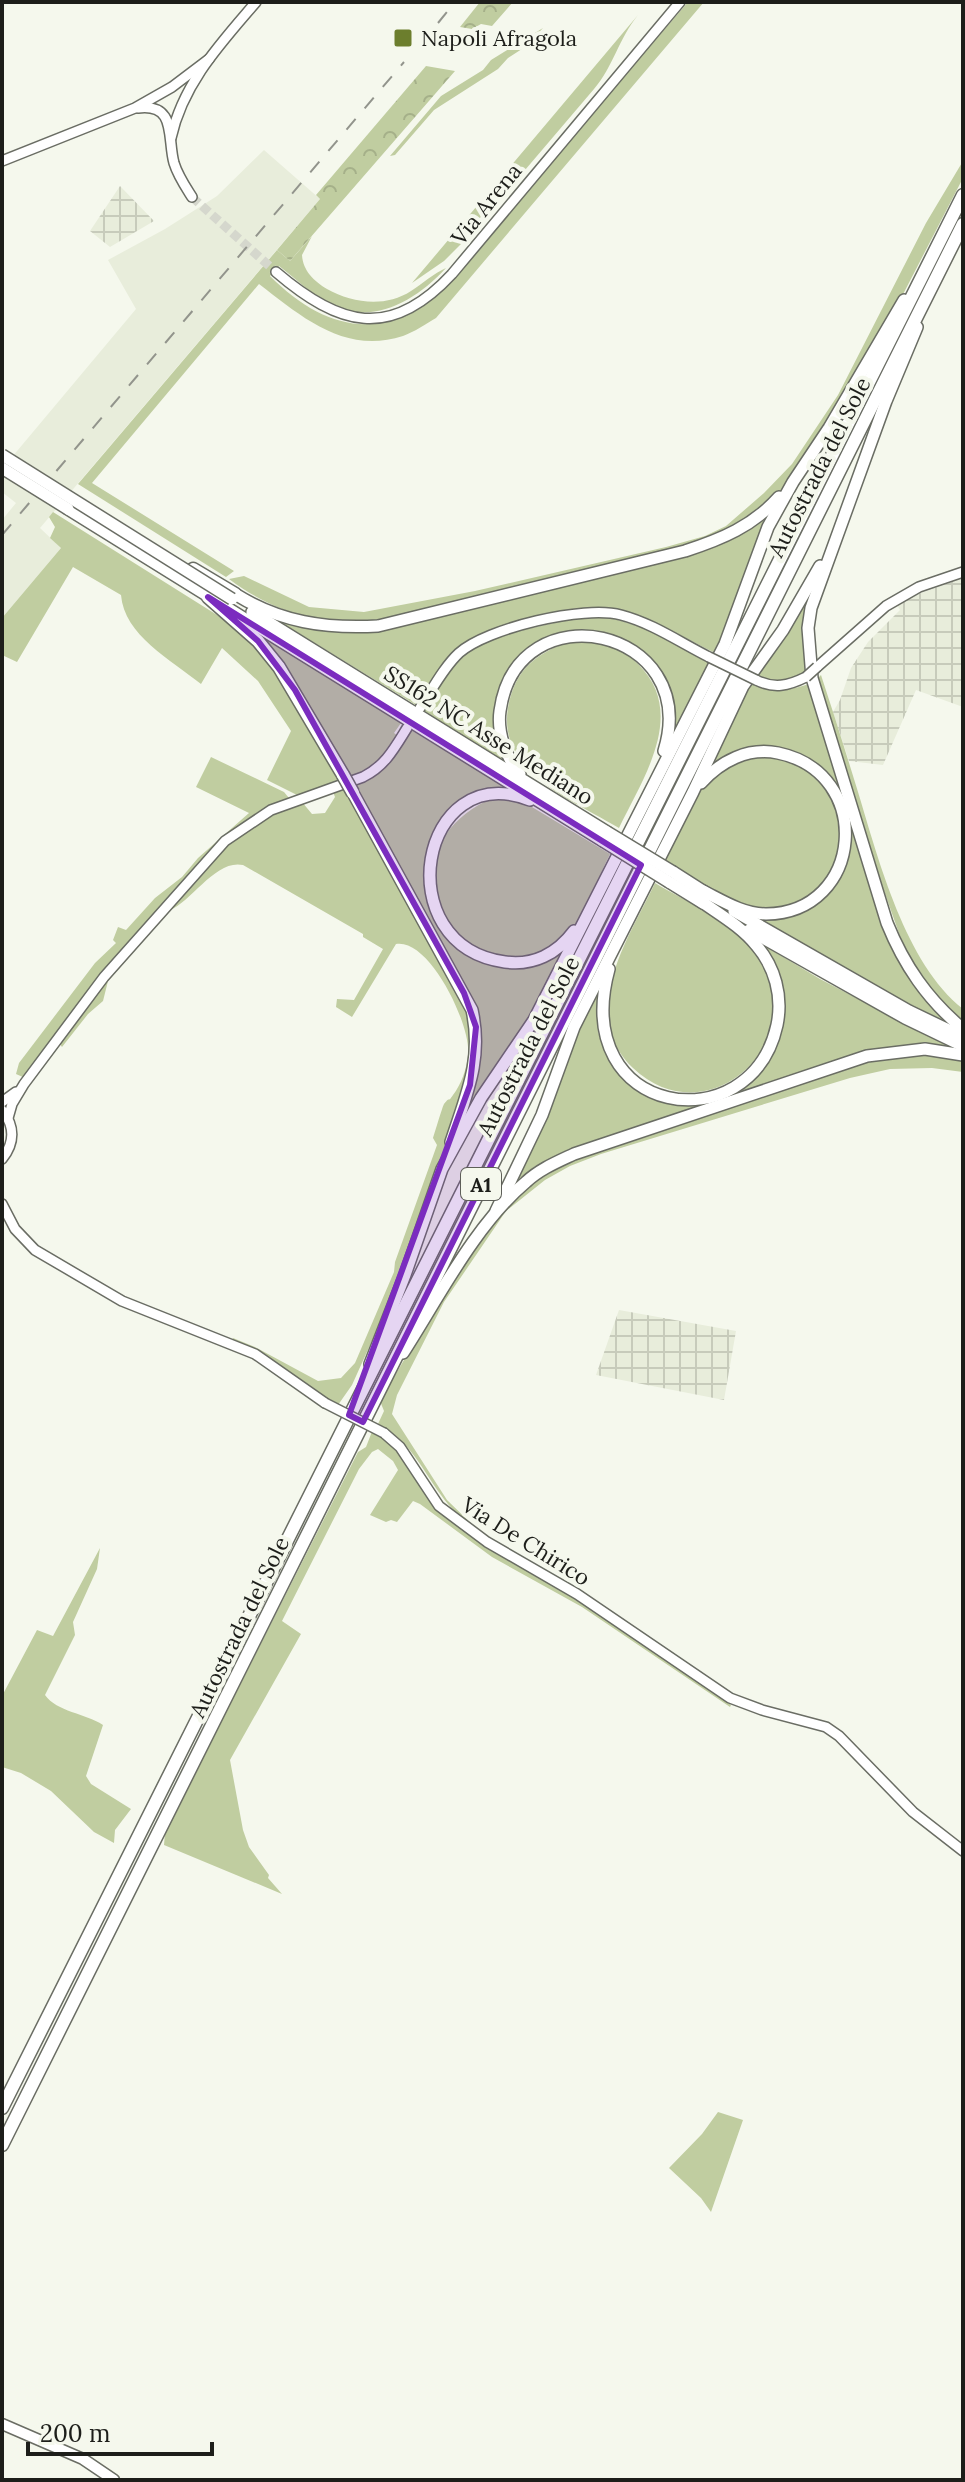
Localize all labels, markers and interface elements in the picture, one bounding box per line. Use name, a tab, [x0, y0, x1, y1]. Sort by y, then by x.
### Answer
place label: Napoli Afragola	[421, 24, 577, 52]
marker: Napoli Afragola	[392, 27, 414, 49]
street label: Via Arena	[444, 157, 527, 251]
street label: Autostrada del Sole	[761, 372, 876, 563]
street label: SS162 NC Asse Mediano	[379, 659, 599, 811]
street label: Autostrada del Sole	[470, 951, 585, 1142]
road number: A1	[461, 1168, 501, 1200]
street label: Via De Chirico	[456, 1490, 595, 1592]
street label: Autostrada del Sole	[183, 1532, 295, 1723]
scale bar	[28, 2406, 212, 2456]
text: 200 m	[40, 2418, 110, 2449]

